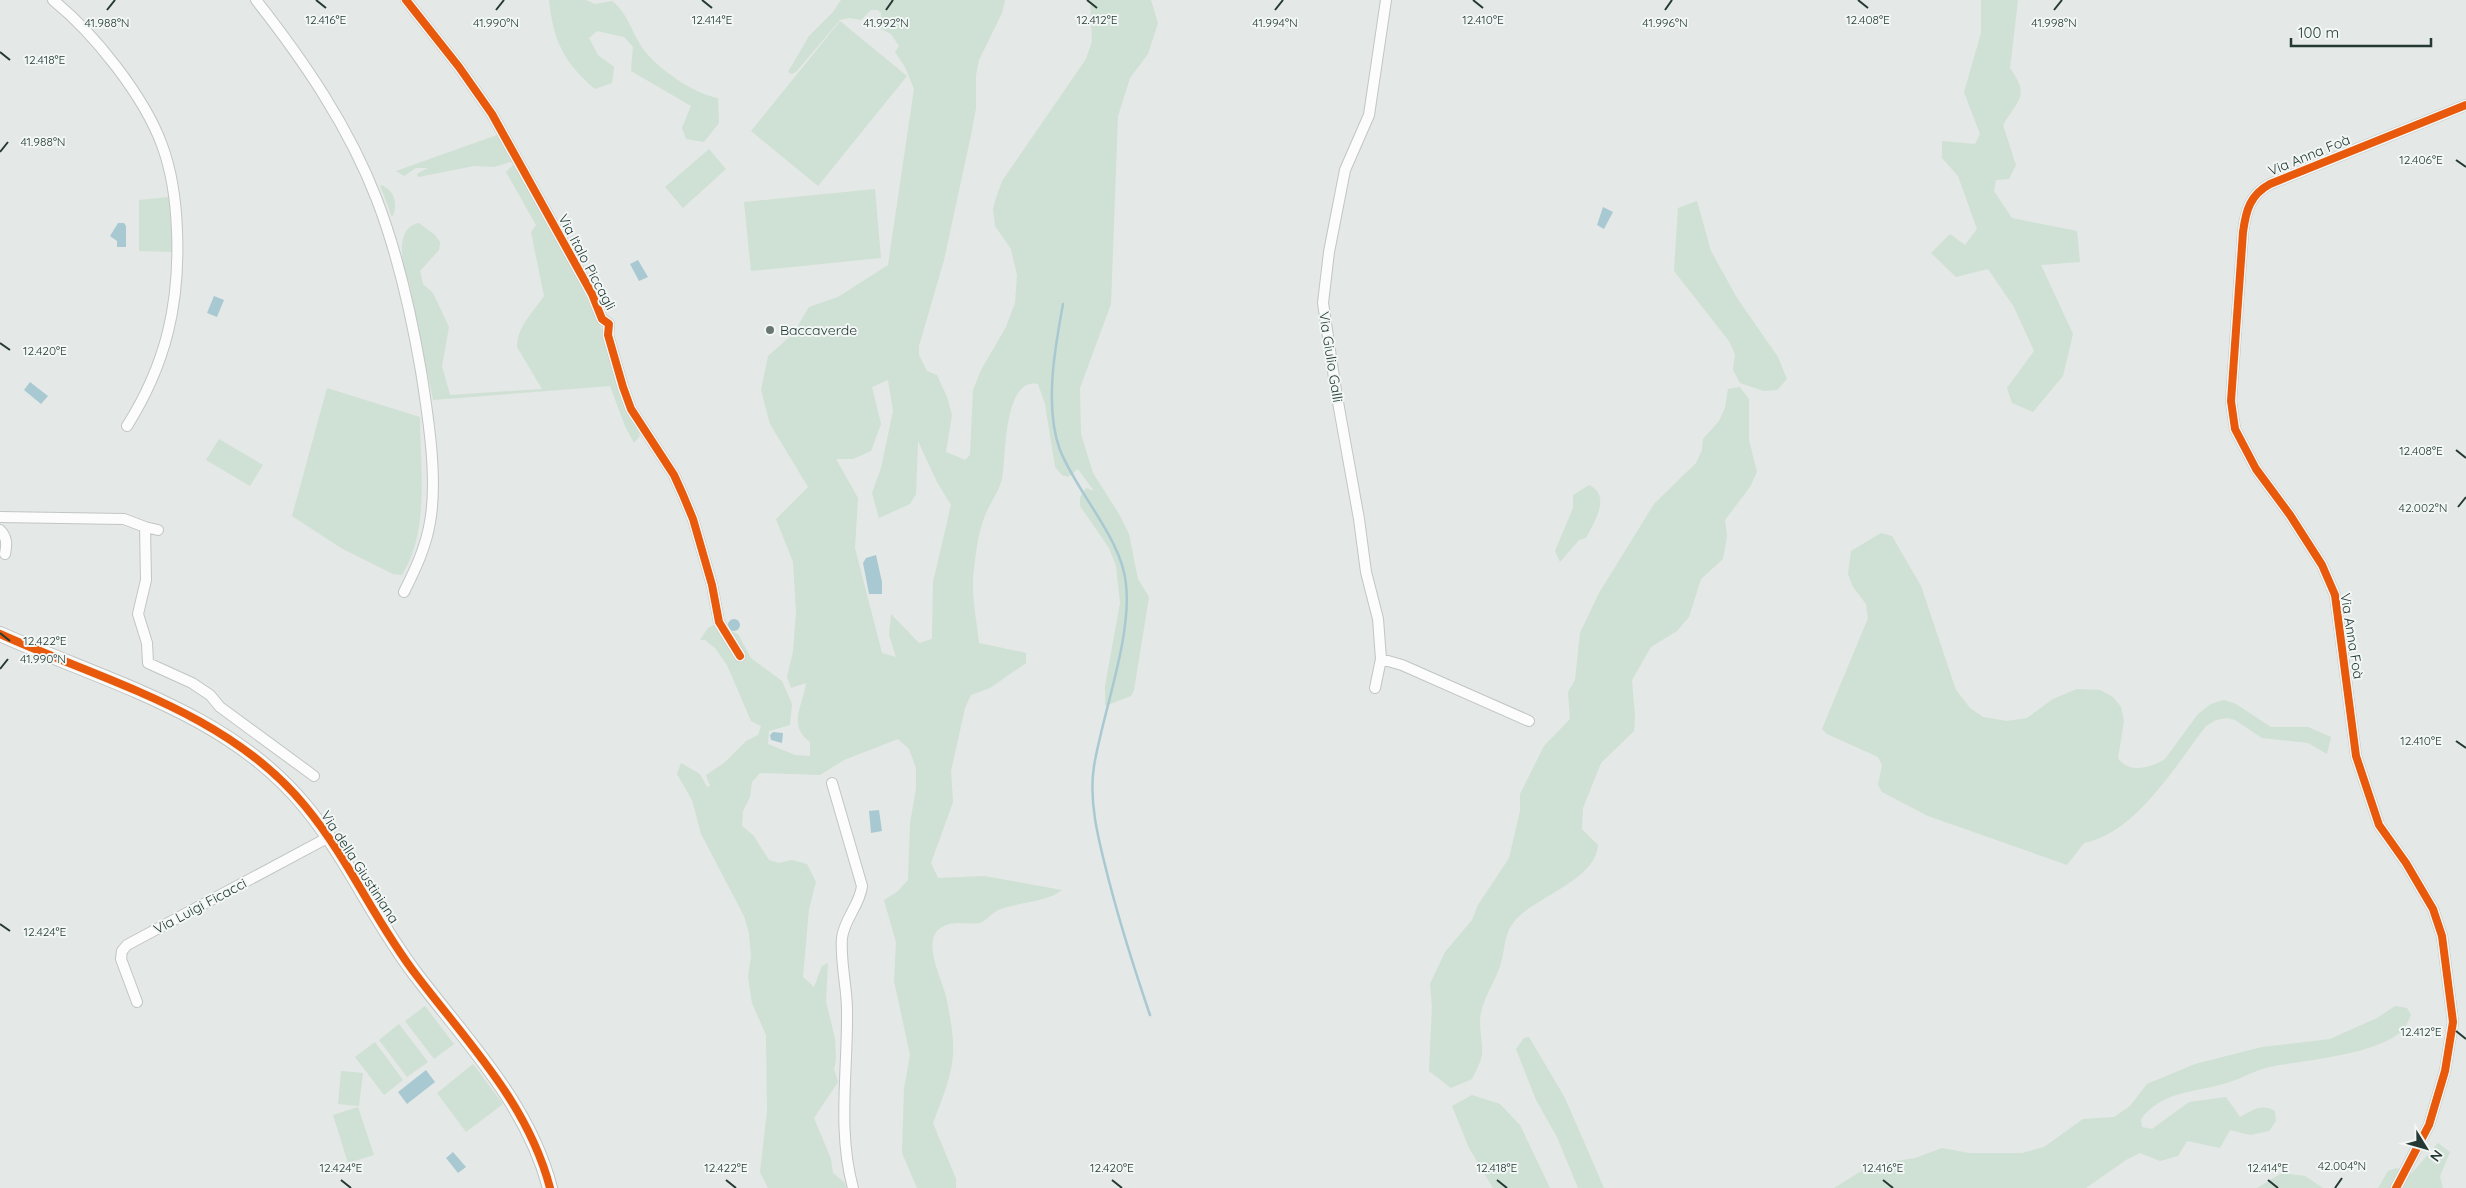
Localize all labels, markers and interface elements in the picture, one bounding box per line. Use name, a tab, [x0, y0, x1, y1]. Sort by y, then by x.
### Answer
text: 12.416°E	[306, 12, 347, 27]
text: 12.414°E	[692, 12, 732, 27]
text: 12.412°E	[1076, 12, 1118, 27]
text: 12.410°E	[1462, 12, 1504, 27]
text: 12.408°E	[1846, 12, 1890, 27]
text: 41.988°N	[84, 15, 130, 30]
text: 41.990°N	[473, 15, 519, 30]
text: 41.992°N	[863, 15, 909, 30]
text: 41.994°N	[1252, 15, 1298, 30]
text: 41.996°N	[1642, 15, 1688, 30]
text: 41.998°N	[2031, 15, 2077, 30]
scale bar	[2291, 15, 2431, 47]
text: 100 m	[2298, 23, 2339, 42]
text: 12.418°E	[25, 52, 66, 67]
street label: Via Anna Foà	[2265, 130, 2353, 180]
text: 41.988°N	[20, 134, 66, 149]
text: 12.406°E	[2399, 152, 2443, 167]
street label: Via Italo Piccagli	[554, 211, 620, 313]
street label: Via Giulio Galli	[1315, 310, 1347, 404]
place label: Baccaverde	[780, 321, 857, 339]
marker: Baccaverde	[764, 324, 776, 336]
text: 12.420°E	[23, 343, 67, 358]
text: 12.408°E	[2399, 443, 2443, 458]
text: 42.002°N	[2399, 500, 2447, 515]
street label: Via Anna Foà	[2336, 592, 2368, 680]
text: 12.422°E	[23, 633, 67, 648]
text: 41.990°N	[20, 651, 66, 666]
text: 12.410°E	[2400, 733, 2442, 748]
street label: Via della Giustiniana	[317, 807, 403, 927]
street label: Via Luigi Ficacci	[150, 874, 250, 938]
text: 12.424°E	[24, 924, 67, 939]
text: 12.412°E	[2400, 1024, 2442, 1039]
north arrow	[2401, 1123, 2451, 1173]
text: N	[2426, 1146, 2447, 1165]
text: 42.004°N	[2318, 1158, 2366, 1173]
text: 12.424°E	[320, 1160, 363, 1175]
text: 12.422°E	[704, 1160, 748, 1175]
text: 12.420°E	[1090, 1160, 1134, 1175]
text: 12.418°E	[1477, 1160, 1518, 1175]
text: 12.416°E	[1863, 1160, 1904, 1175]
text: 12.414°E	[2248, 1160, 2288, 1175]

